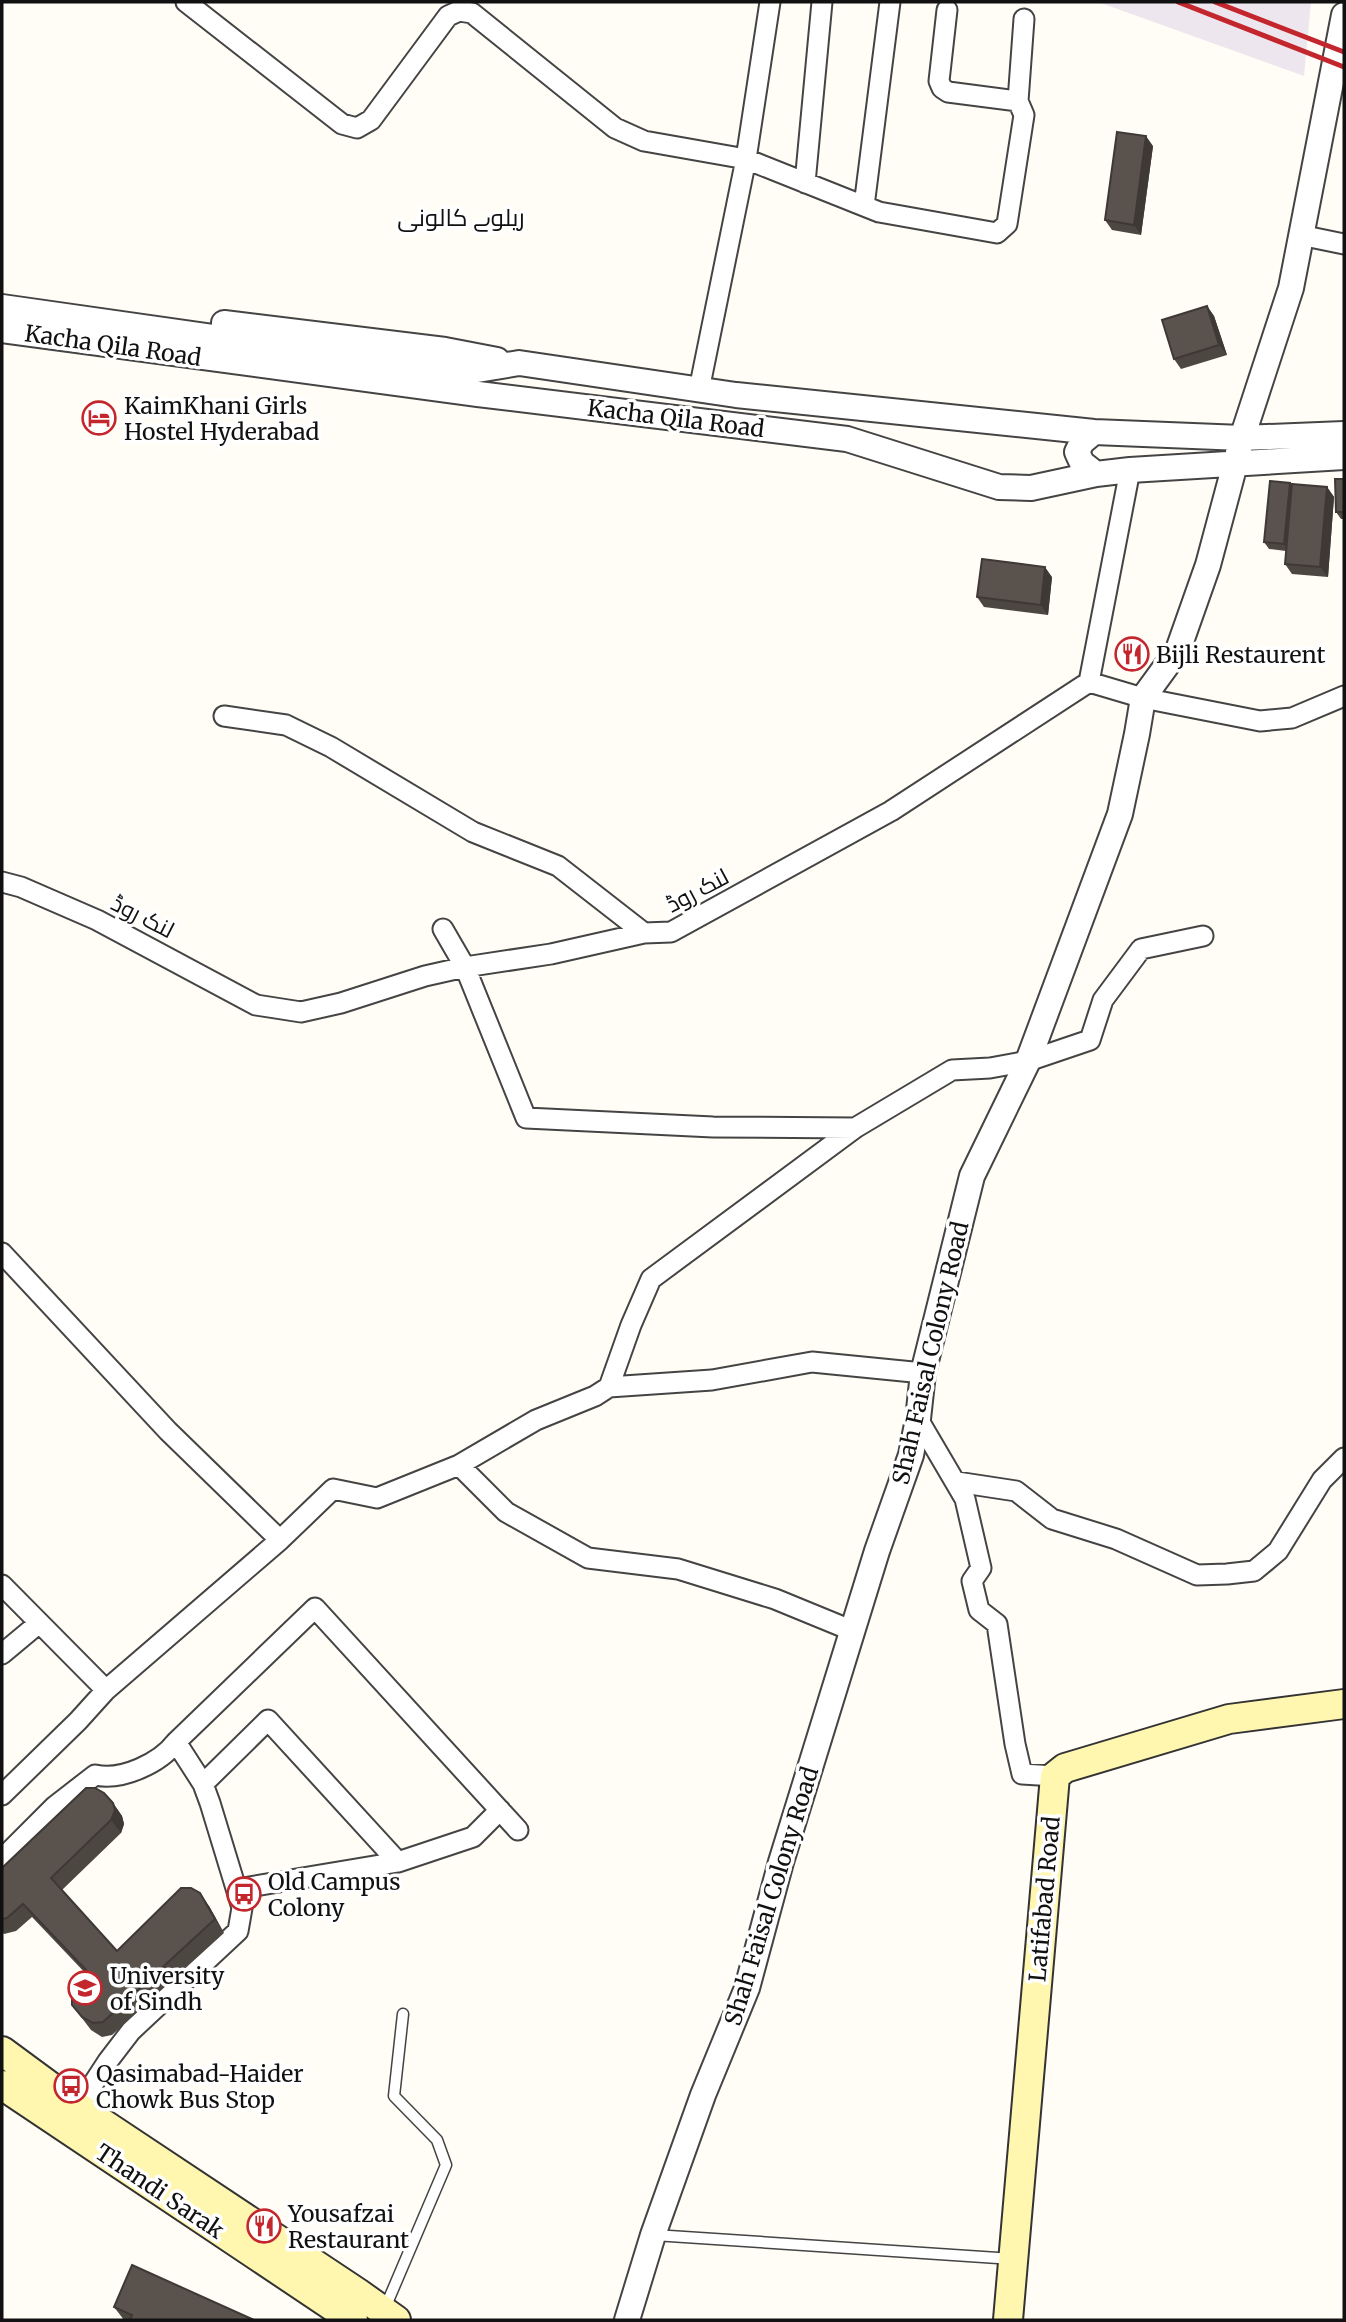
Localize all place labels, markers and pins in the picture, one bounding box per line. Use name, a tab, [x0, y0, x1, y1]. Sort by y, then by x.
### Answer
place label: KaimKhani Girls Hostel Hyderabad	[124, 391, 320, 446]
hotel icon: KaimKhani Girls Hostel Hyderabad	[80, 399, 118, 437]
restaurant icon: Bijli Restaurent	[1113, 635, 1151, 673]
place label: Bijli Restaurent	[1156, 640, 1325, 669]
place label: Old Campus Colony	[268, 1867, 401, 1922]
bus stop icon: Old Campus Colony	[225, 1875, 263, 1913]
place label: University of Sindh	[110, 1961, 225, 2016]
school or university icon: University of Sindh	[66, 1969, 104, 2007]
place label: Qasimabad-Haider Chowk Bus Stop	[96, 2059, 304, 2114]
bus stop icon: Qasimabad-Haider Chowk Bus Stop	[52, 2067, 90, 2105]
place label: Yousafzai Restaurant	[287, 2199, 409, 2254]
restaurant icon: Yousafzai Restaurant	[245, 2207, 283, 2245]

